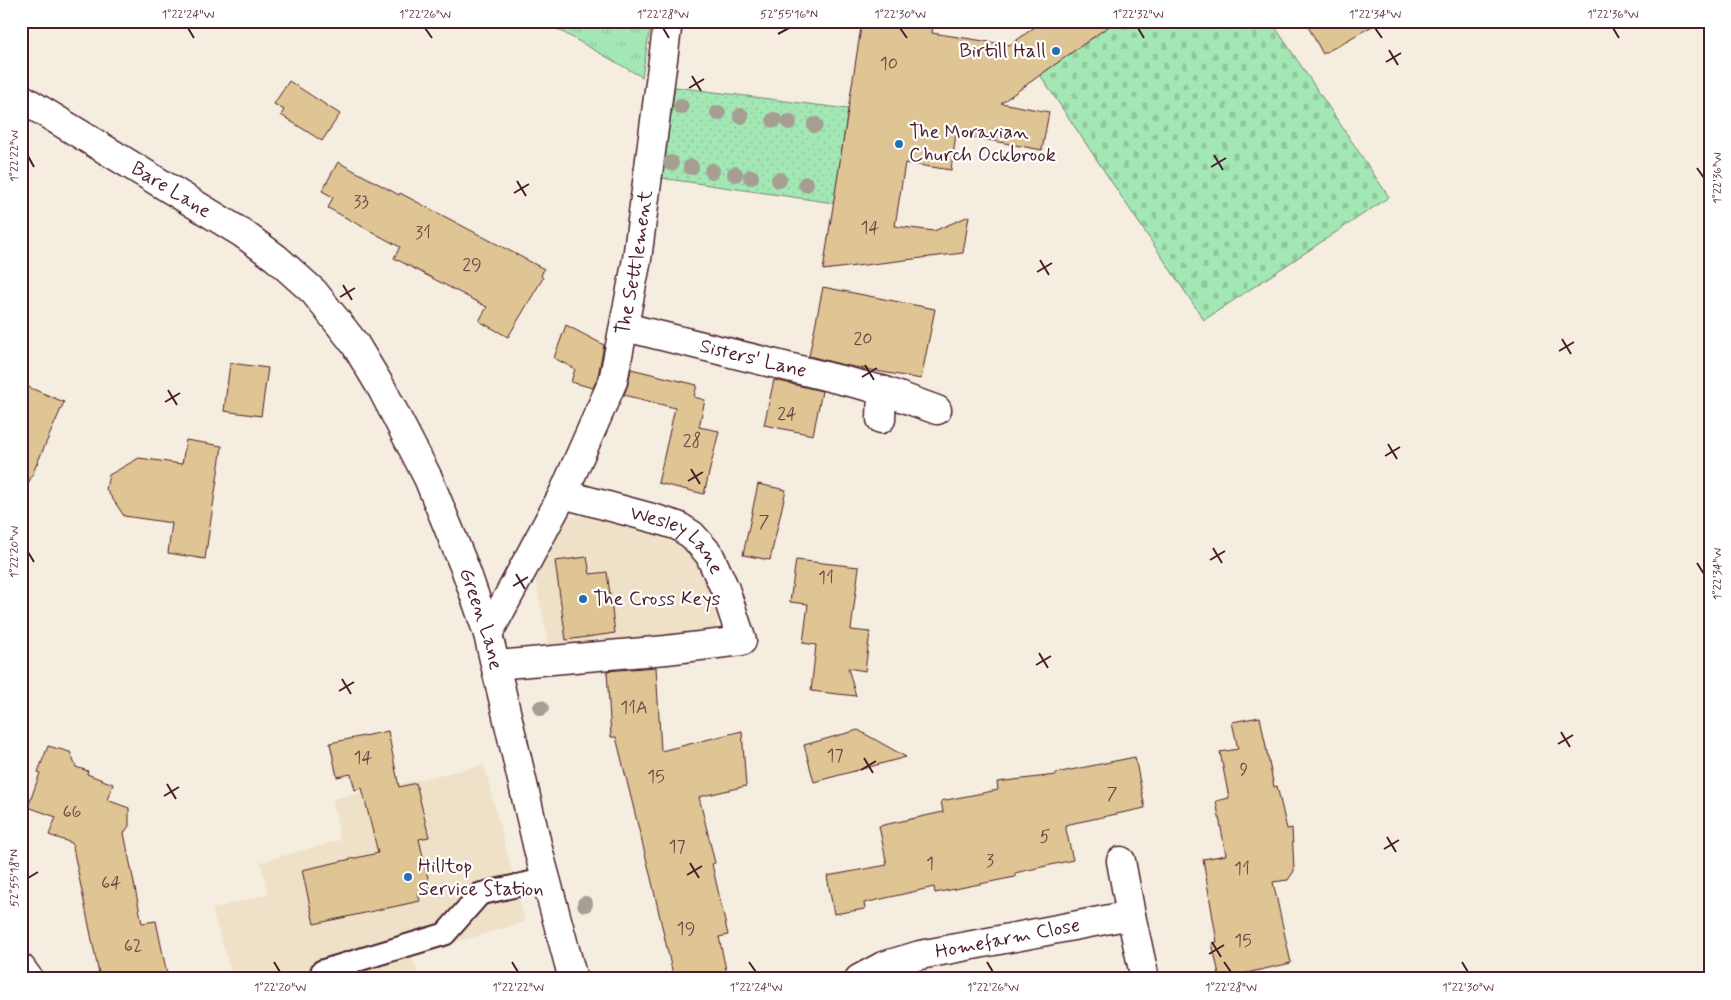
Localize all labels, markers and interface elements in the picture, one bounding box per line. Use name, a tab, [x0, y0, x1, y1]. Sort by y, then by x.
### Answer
text: 1°22'24"W	[162, 7, 214, 23]
text: 1°22'26"W	[399, 7, 451, 23]
text: 1°22'28"W	[637, 7, 689, 23]
text: 52°55'16"N	[760, 7, 818, 23]
text: 1°22'30"W	[874, 7, 926, 23]
text: 1°22'32"W	[1112, 7, 1164, 23]
text: 1°22'34"W	[1349, 7, 1401, 23]
text: 1°22'36"W	[1587, 7, 1639, 23]
place label: Birtill Hall	[959, 38, 1046, 65]
marker: Birtill Hall	[1050, 45, 1062, 57]
house number: 10	[880, 52, 898, 76]
place label: The Moravian Church Ockbrook	[909, 119, 1056, 169]
text: 1°22'22"W	[7, 130, 23, 182]
marker: The Moravian Church Ockbrook	[893, 138, 905, 150]
text: 1°22'36"W	[1710, 152, 1726, 204]
street label: Bare Lane	[126, 155, 217, 225]
street label: The Settlement	[609, 188, 659, 337]
house number: 33	[353, 190, 369, 214]
house number: 14	[861, 216, 880, 240]
house number: 31	[415, 221, 431, 245]
house number: 29	[462, 253, 482, 277]
house number: 20	[853, 327, 873, 351]
street label: Sisters' Lane	[697, 332, 810, 385]
house number: 24	[777, 402, 797, 426]
house number: 28	[683, 429, 701, 453]
street label: Wesley Lane	[627, 499, 730, 579]
house number: 7	[759, 510, 770, 534]
text: 1°22'20"W	[7, 526, 23, 578]
text: 1°22'34"W	[1710, 548, 1726, 600]
street label: Green Lane	[453, 564, 509, 673]
house number: 11	[818, 566, 834, 590]
place label: The Cross Keys	[593, 586, 721, 613]
marker: The Cross Keys	[577, 593, 589, 605]
house number: 11A	[620, 696, 648, 720]
house number: 17	[826, 744, 844, 768]
house number: 14	[354, 746, 373, 770]
house number: 9	[1240, 758, 1249, 782]
house number: 15	[647, 765, 665, 789]
house number: 7	[1107, 782, 1118, 806]
house number: 66	[62, 800, 82, 824]
house number: 5	[1040, 825, 1051, 849]
house number: 17	[668, 835, 686, 859]
text: 52°55'18"N	[7, 849, 23, 907]
house number: 3	[986, 849, 994, 873]
house number: 1	[926, 852, 934, 876]
place label: Hilltop Service Station	[418, 853, 543, 903]
house number: 11	[1234, 857, 1250, 881]
house number: 64	[101, 871, 121, 895]
marker: Hilltop Service Station	[402, 871, 414, 883]
street label: Homefarm Close	[933, 911, 1082, 965]
house number: 19	[677, 917, 695, 941]
house number: 15	[1234, 929, 1252, 953]
house number: 62	[124, 934, 142, 958]
text: 1°22'20"W	[254, 980, 306, 996]
text: 1°22'22"W	[492, 980, 544, 996]
text: 1°22'24"W	[730, 980, 782, 996]
text: 1°22'26"W	[967, 980, 1019, 996]
text: 1°22'28"W	[1205, 980, 1257, 996]
text: 1°22'30"W	[1442, 980, 1494, 996]

